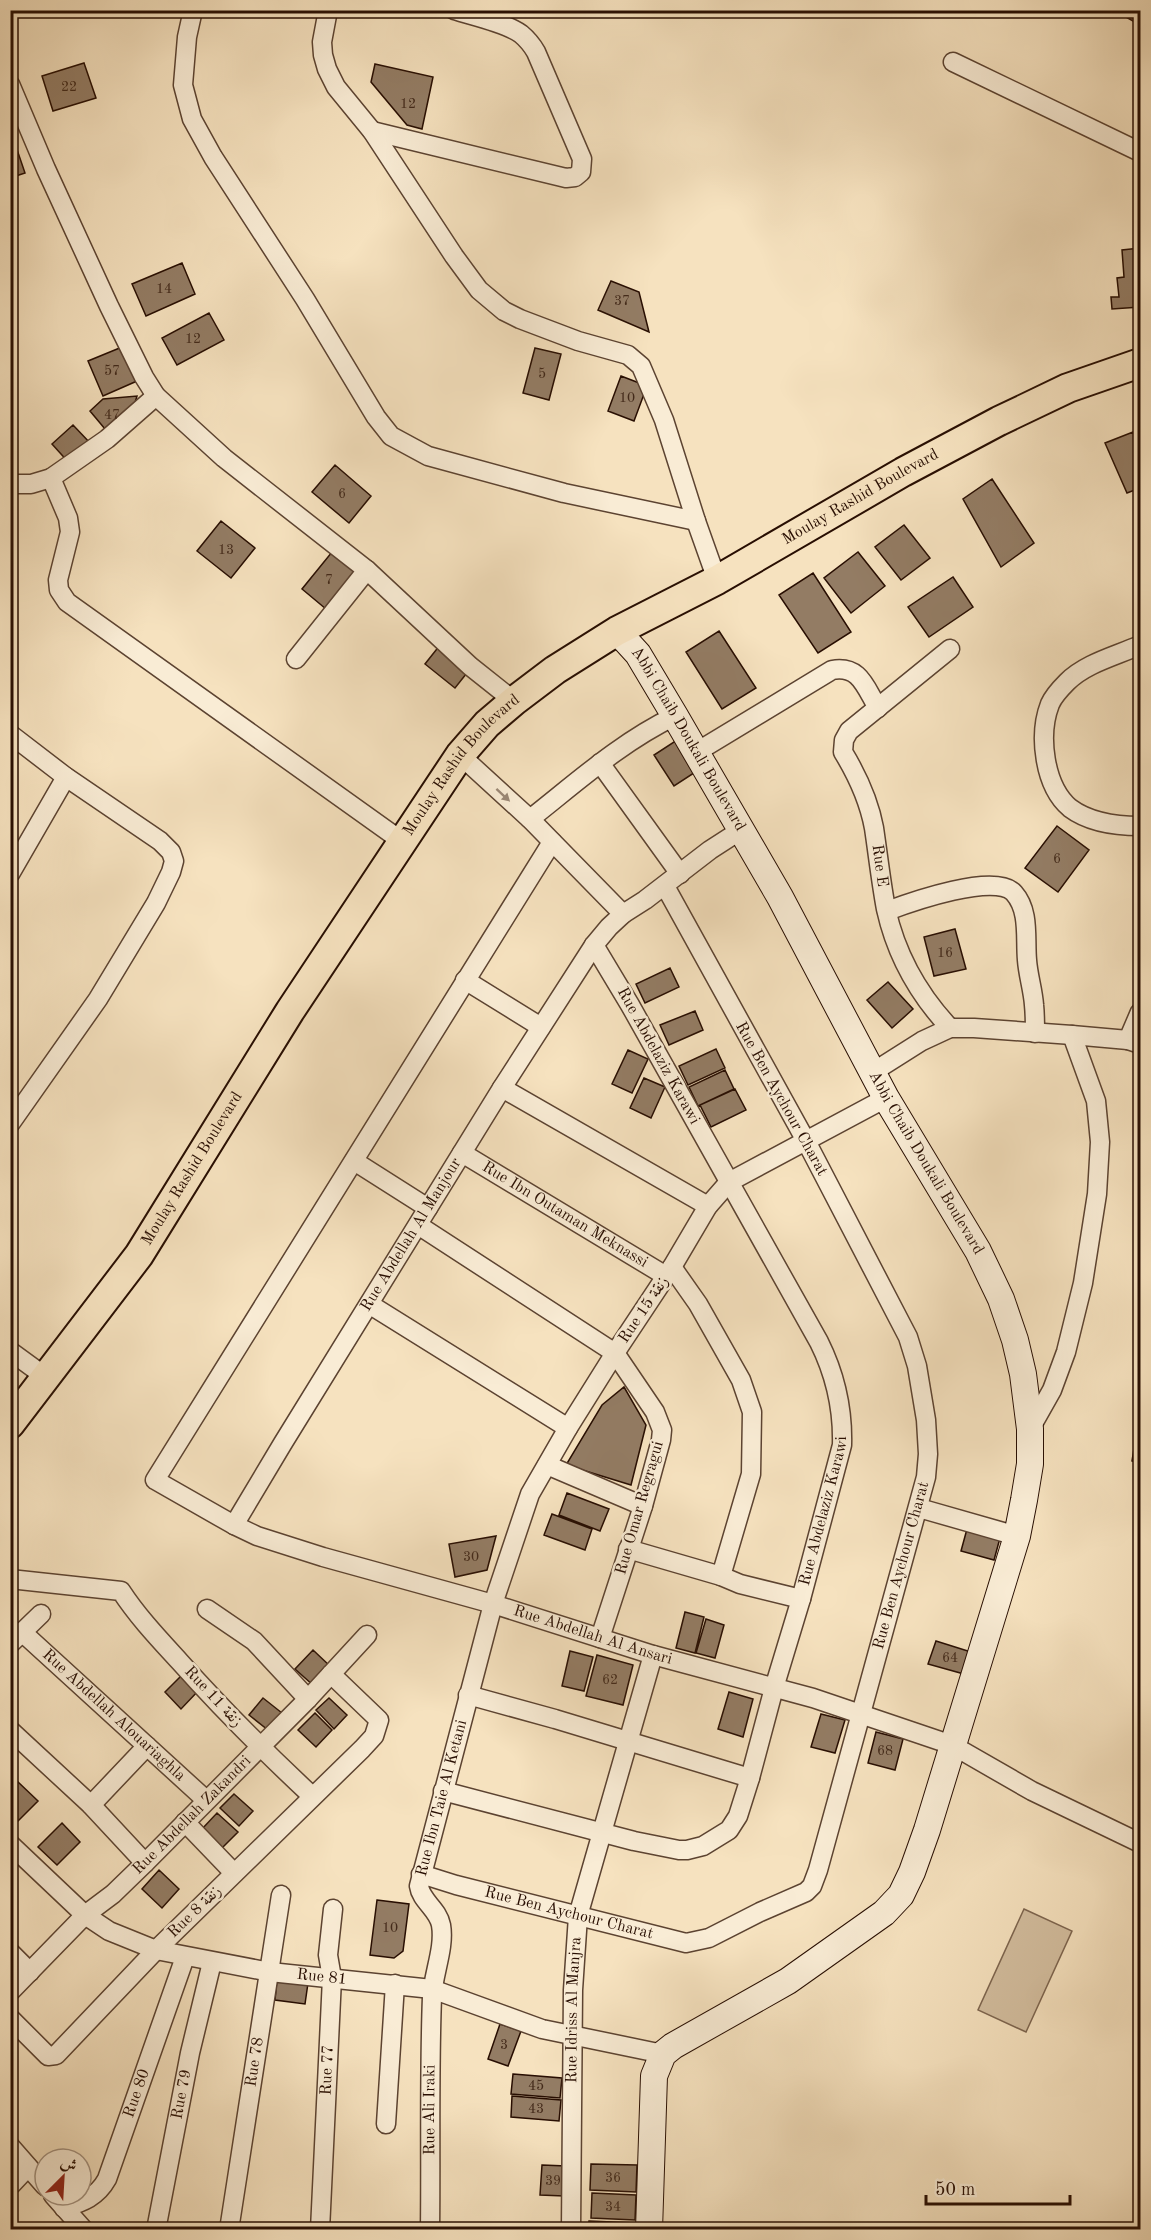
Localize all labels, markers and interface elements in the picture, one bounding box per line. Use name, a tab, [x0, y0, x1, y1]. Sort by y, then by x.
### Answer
house number: 22	[61, 80, 77, 94]
house number: 12	[400, 97, 416, 111]
house number: 14	[156, 282, 172, 296]
house number: 37	[614, 294, 630, 308]
house number: 12	[185, 332, 201, 346]
house number: 57	[104, 364, 120, 378]
house number: 5	[538, 367, 546, 381]
house number: 10	[619, 391, 635, 405]
house number: 47	[104, 408, 120, 422]
street label: Moulay Rashid Boulevard	[780, 447, 941, 548]
house number: 6	[338, 487, 346, 501]
house number: 13	[218, 543, 234, 557]
house number: 7	[325, 573, 333, 587]
street label: Abbi Chaib Doukali Boulevard	[628, 644, 748, 834]
street label: Moulay Rashid Boulevard	[401, 692, 523, 839]
one-way arrow	[496, 787, 510, 801]
street label: Rue E	[868, 843, 890, 888]
house number: 6	[1053, 852, 1061, 866]
house number: 16	[937, 946, 953, 960]
street label: Rue Abdelaziz Karawi	[614, 985, 702, 1127]
street label: Rue Ben Aychour Charat	[732, 1019, 830, 1179]
street label: Abbi Chaib Doukali Boulevard	[865, 1069, 986, 1257]
street label: Moulay Rashid Boulevard	[139, 1089, 246, 1248]
street label: Rue Abdellah Al Manjour	[358, 1155, 465, 1314]
street label: Rue Ibn Outaman Meknassi	[479, 1159, 650, 1271]
street label: Rue 15 زنقة	[616, 1274, 672, 1346]
street label: Rue Abdelaziz Karawi	[797, 1436, 851, 1588]
street label: Rue Omar Regragui	[613, 1439, 667, 1577]
street label: Rue Ben Aychour Charat	[871, 1480, 932, 1651]
house number: 30	[463, 1550, 479, 1564]
street label: Rue Abdellah Al Ansari	[511, 1603, 674, 1668]
street label: Rue Abdellah Alouariaghla	[39, 1647, 188, 1785]
house number: 64	[942, 1651, 958, 1665]
street label: Rue 11 زنقة	[181, 1664, 245, 1730]
house number: 62	[602, 1673, 618, 1687]
street label: Rue Ibn Taie Al Ketani	[414, 1718, 470, 1878]
house number: 68	[877, 1744, 893, 1758]
street label: Rue Abdellah Zakandri	[130, 1753, 254, 1878]
street label: Rue 8 زنقة	[165, 1883, 225, 1941]
street label: Rue Ben Aychour Charat	[483, 1884, 655, 1942]
house number: 10	[382, 1921, 398, 1935]
street label: Rue Idriss Al Manjra	[564, 1936, 585, 2083]
street label: Rue 81	[296, 1967, 348, 1988]
street label: Rue 78	[243, 2036, 267, 2088]
house number: 3	[500, 2038, 508, 2052]
street label: Rue 77	[318, 2045, 337, 2096]
street label: Rue Ali Iraki	[422, 2065, 438, 2155]
street label: Rue 80	[121, 2067, 153, 2120]
street label: Rue 79	[169, 2068, 195, 2121]
house number: 45	[528, 2079, 544, 2093]
house number: 43	[528, 2102, 544, 2116]
north arrow	[33, 2147, 93, 2207]
text: ش	[58, 2155, 79, 2176]
scale bar	[926, 2168, 1070, 2206]
house number: 36	[605, 2171, 621, 2185]
house number: 39	[545, 2174, 561, 2188]
text: 50 m	[935, 2181, 975, 2199]
house number: 34	[605, 2200, 621, 2214]

